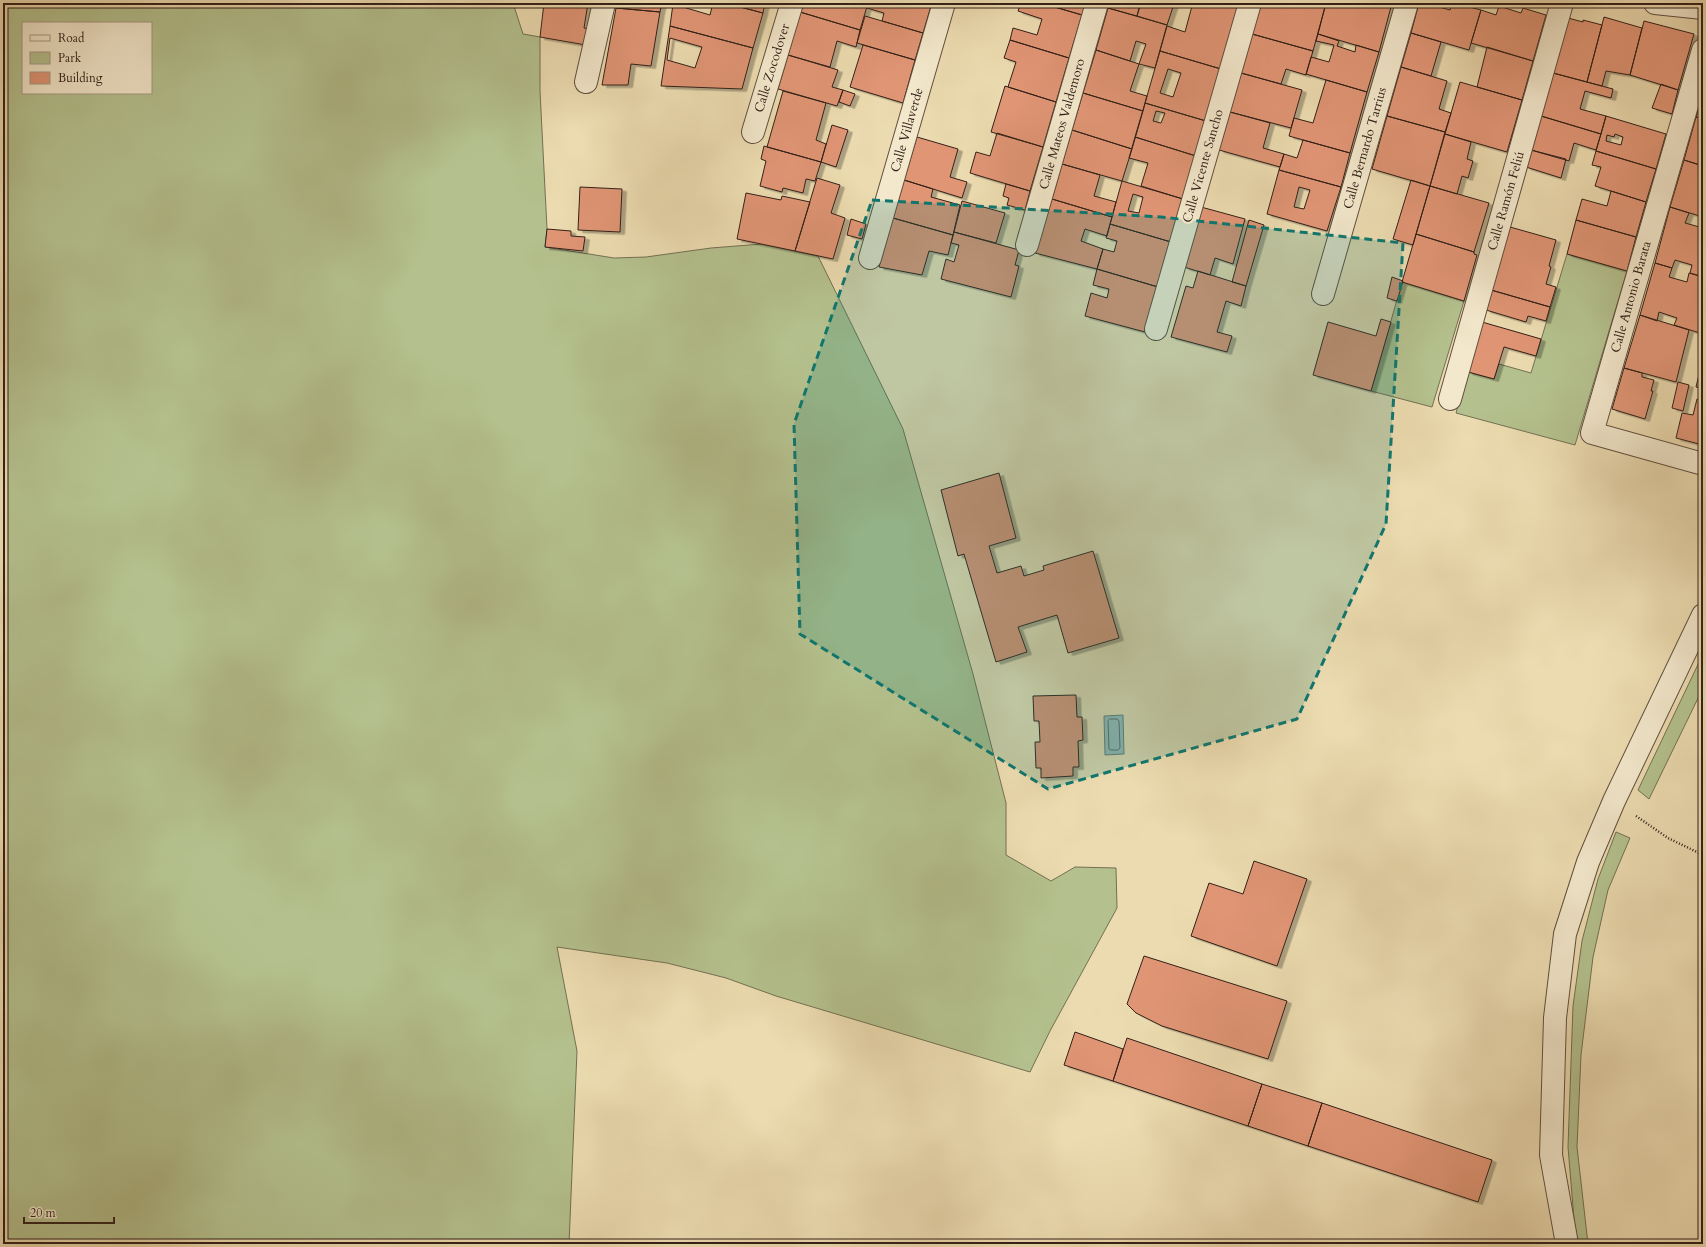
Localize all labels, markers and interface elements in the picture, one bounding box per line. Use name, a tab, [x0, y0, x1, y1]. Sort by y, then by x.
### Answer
street label: Calle Zocodover	[750, 21, 794, 115]
legend	[22, 22, 152, 94]
text: Road	[58, 30, 85, 46]
text: Park	[58, 50, 82, 66]
street label: Calle Mateos Valdemoro	[1035, 56, 1089, 192]
text: Building	[58, 70, 103, 86]
street label: Calle Bernardo Tarrius	[1339, 85, 1391, 211]
street label: Calle Villaverde	[886, 86, 928, 174]
street label: Calle Vicente Sancho	[1178, 107, 1228, 225]
street label: Calle Ramón Feliú	[1483, 149, 1529, 253]
street label: Calle Antonio Barata	[1606, 239, 1656, 355]
scale bar	[24, 1199, 114, 1225]
text: 20 m	[30, 1205, 57, 1221]

